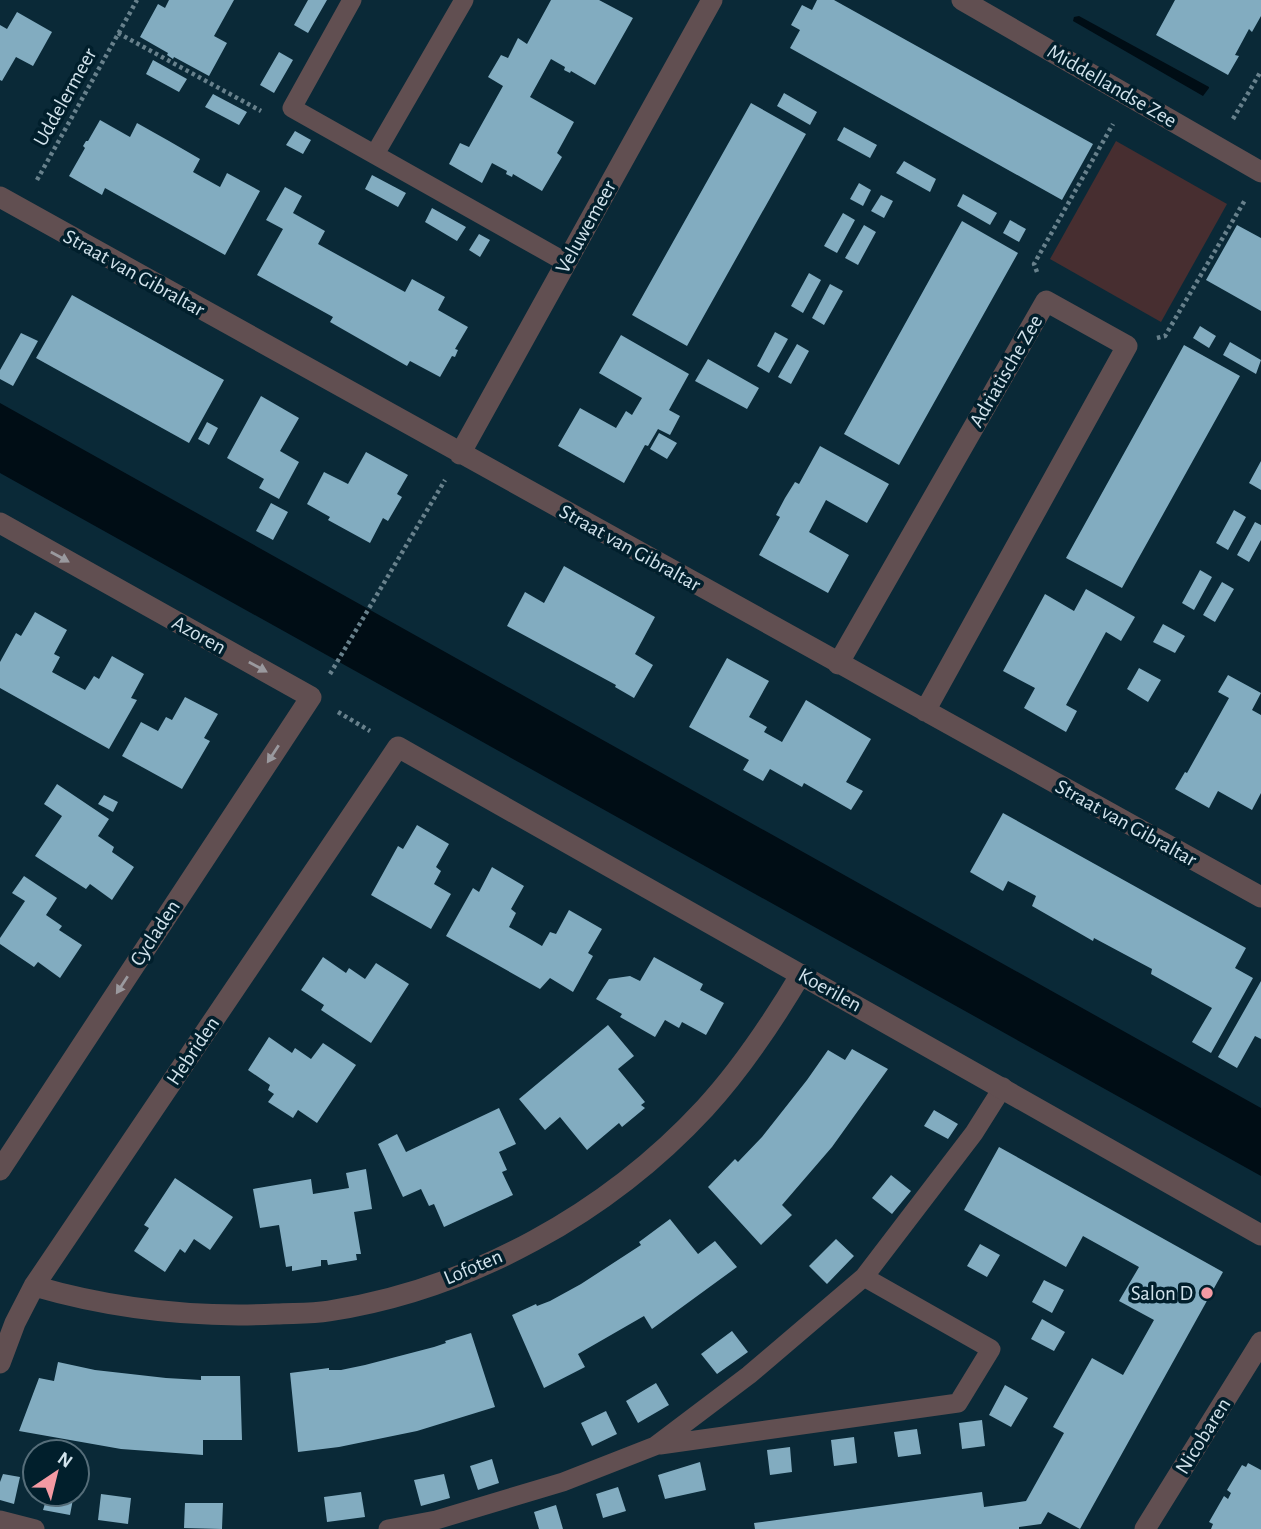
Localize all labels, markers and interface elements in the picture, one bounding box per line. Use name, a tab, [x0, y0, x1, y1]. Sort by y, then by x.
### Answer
street label: Middellandse Zee	[1044, 41, 1180, 131]
street label: Uddelermeer	[30, 44, 101, 150]
street label: Veluwemeer	[552, 177, 620, 277]
street label: Straat van Gibraltar	[60, 226, 208, 321]
street label: Adriatische Zee	[965, 311, 1047, 431]
street label: Straat van Gibraltar	[556, 501, 704, 596]
one-way arrow	[50, 551, 69, 563]
street label: Azoren	[169, 612, 229, 658]
one-way arrow	[249, 661, 268, 673]
one-way arrow	[267, 744, 280, 763]
street label: Straat van Gibraltar	[1052, 776, 1200, 871]
street label: Cycladen	[126, 896, 184, 970]
street label: Koerilen	[795, 964, 865, 1016]
one-way arrow	[115, 975, 128, 994]
street label: Hebriden	[163, 1013, 223, 1089]
street label: Lofoten	[441, 1245, 505, 1289]
place label: Salon D	[1131, 1283, 1193, 1304]
marker: Salon D	[1199, 1285, 1215, 1301]
street label: Nicobaren	[1171, 1394, 1235, 1478]
north arrow	[21, 1438, 91, 1508]
text: N	[54, 1449, 76, 1472]

